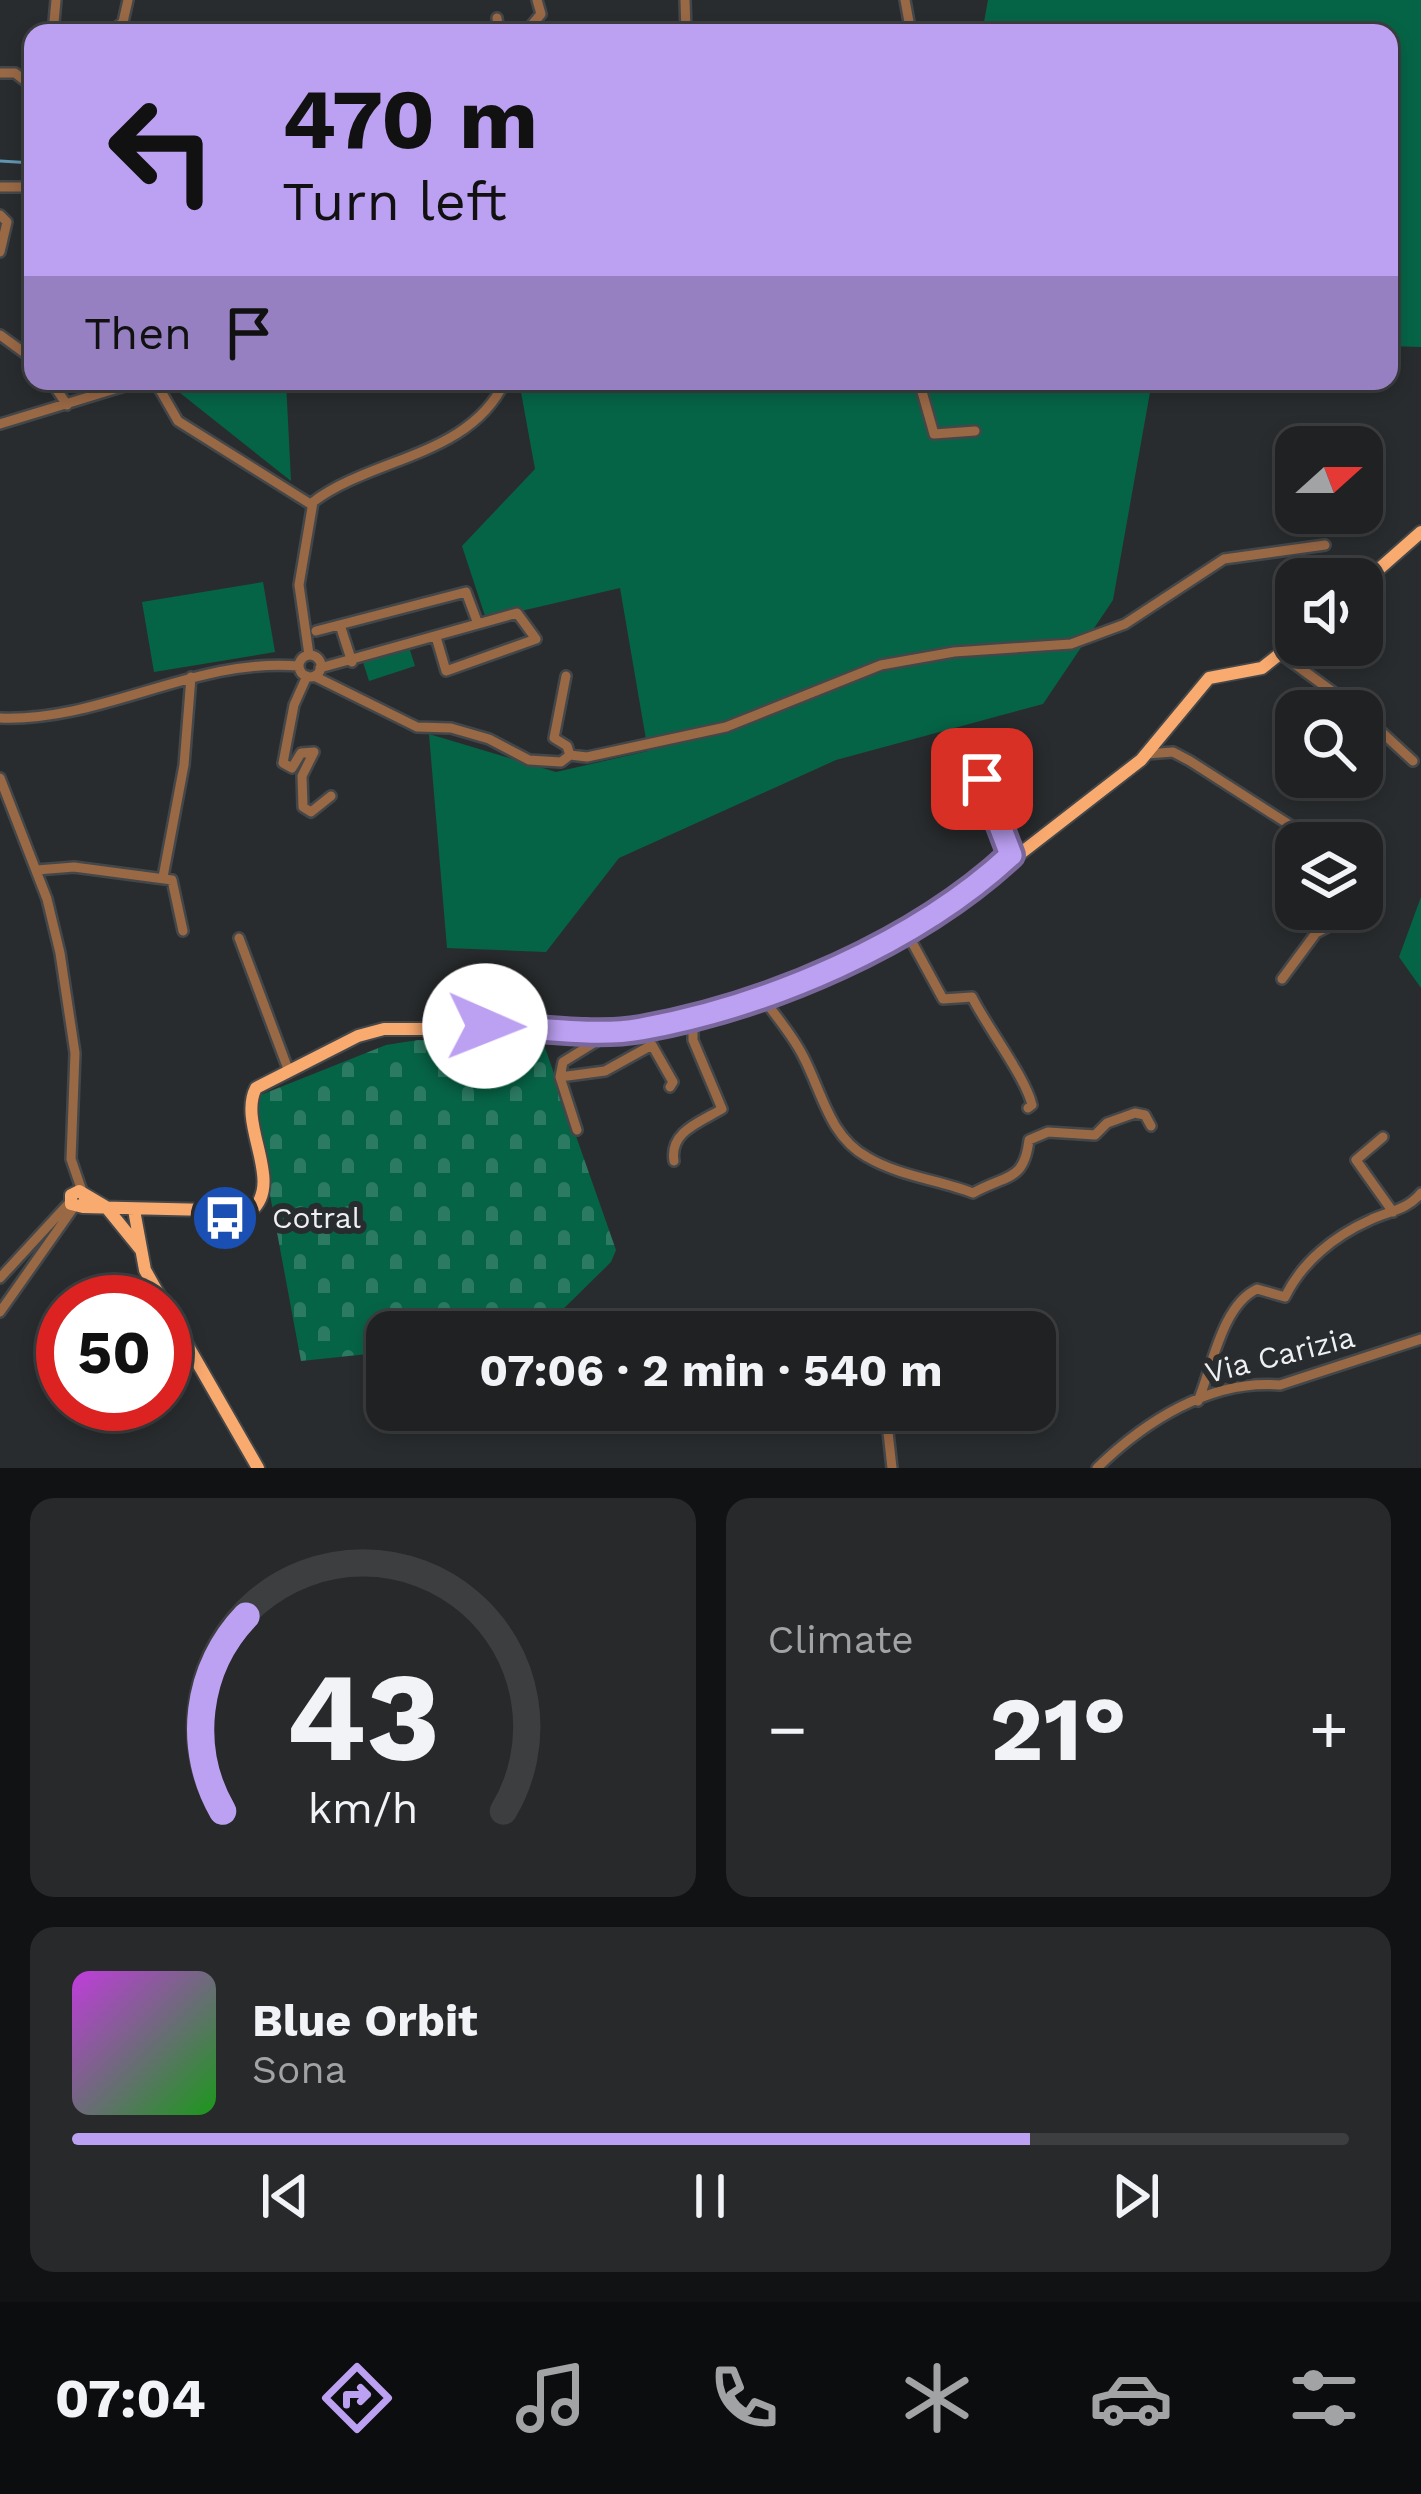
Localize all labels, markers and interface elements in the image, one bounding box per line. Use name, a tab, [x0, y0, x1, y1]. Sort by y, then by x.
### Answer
text: 470 m	[282, 70, 538, 168]
icon: left	[84, 72, 240, 228]
text: Turn left	[282, 170, 507, 233]
icon: arrive	[216, 300, 282, 366]
text: Then	[84, 307, 192, 360]
north arrow	[1275, 426, 1383, 534]
map controls	[1275, 426, 1383, 930]
button: sound	[1275, 558, 1383, 666]
button: search	[1275, 690, 1383, 798]
pin	[931, 728, 1033, 830]
icon: arrive	[949, 746, 1015, 812]
button: layers	[1275, 822, 1383, 930]
position arrow	[422, 963, 548, 1089]
bus stop icon: Cotral	[190, 1183, 260, 1253]
place label: Cotral	[272, 1200, 361, 1235]
speed limit sign: 50	[36, 1275, 192, 1431]
street label: Via Carizia	[1202, 1319, 1358, 1390]
text: 07:06 · 2 min · 540 m	[479, 1344, 943, 1397]
text: Climate	[768, 1617, 914, 1662]
text: 43	[285, 1644, 440, 1790]
text: 21°	[990, 1676, 1127, 1782]
text: −	[768, 1691, 807, 1768]
text: +	[1309, 1691, 1349, 1768]
text: km/h	[307, 1782, 418, 1832]
text: Blue Orbit	[252, 1994, 478, 2047]
text: Sona	[252, 2047, 347, 2092]
icon: previous	[252, 2163, 318, 2229]
icon: pause	[677, 2163, 743, 2229]
icon: next	[1103, 2163, 1169, 2229]
icon: directions	[315, 2356, 399, 2440]
icon: music	[509, 2356, 593, 2440]
icon: phone	[702, 2356, 786, 2440]
icon: climate	[895, 2356, 979, 2440]
icon: car	[1089, 2356, 1173, 2440]
icon: filters	[1282, 2356, 1366, 2440]
text: 07:04	[55, 2367, 206, 2430]

